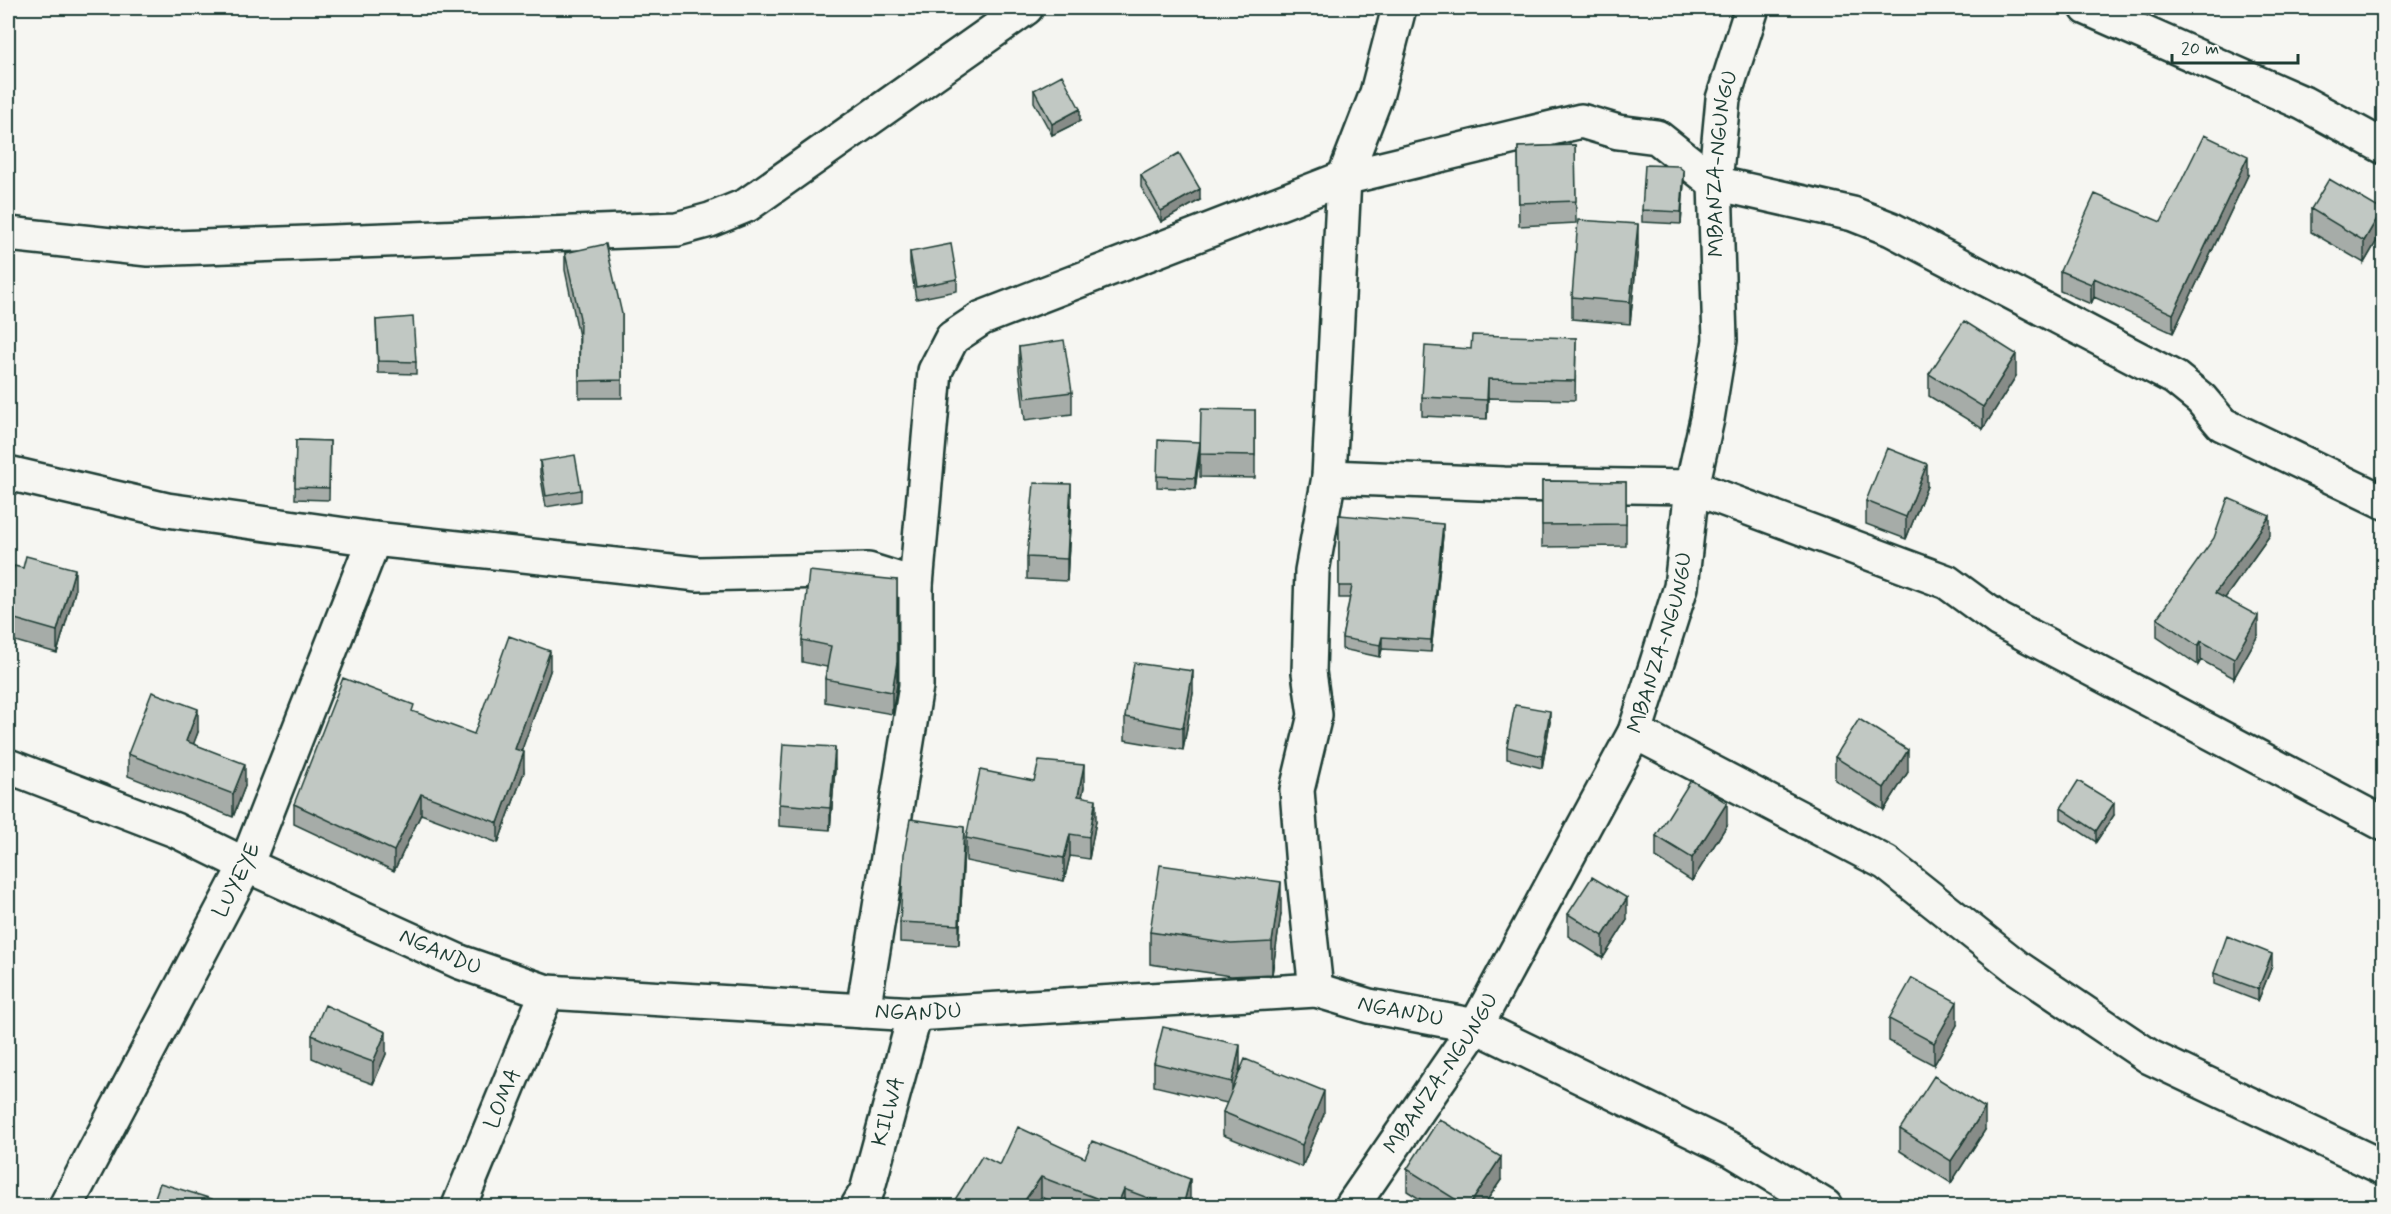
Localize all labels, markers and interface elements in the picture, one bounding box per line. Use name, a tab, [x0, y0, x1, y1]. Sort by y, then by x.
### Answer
scale bar	[2172, 27, 2298, 65]
text: 20 m	[2181, 37, 2219, 61]
street label: MBANZA-NGUNGU	[1701, 67, 1745, 258]
street label: MBANZA-NGUNGU	[1621, 551, 1699, 737]
street label: LUYEYE	[207, 838, 267, 923]
street label: NGANDU	[395, 922, 485, 982]
street label: MBANZA-NGUNGU	[1378, 988, 1505, 1160]
street label: NGANDU	[1354, 989, 1446, 1034]
street label: NGANDU	[874, 997, 963, 1028]
street label: LOMA	[478, 1064, 528, 1133]
street label: KILWA	[866, 1073, 911, 1149]

